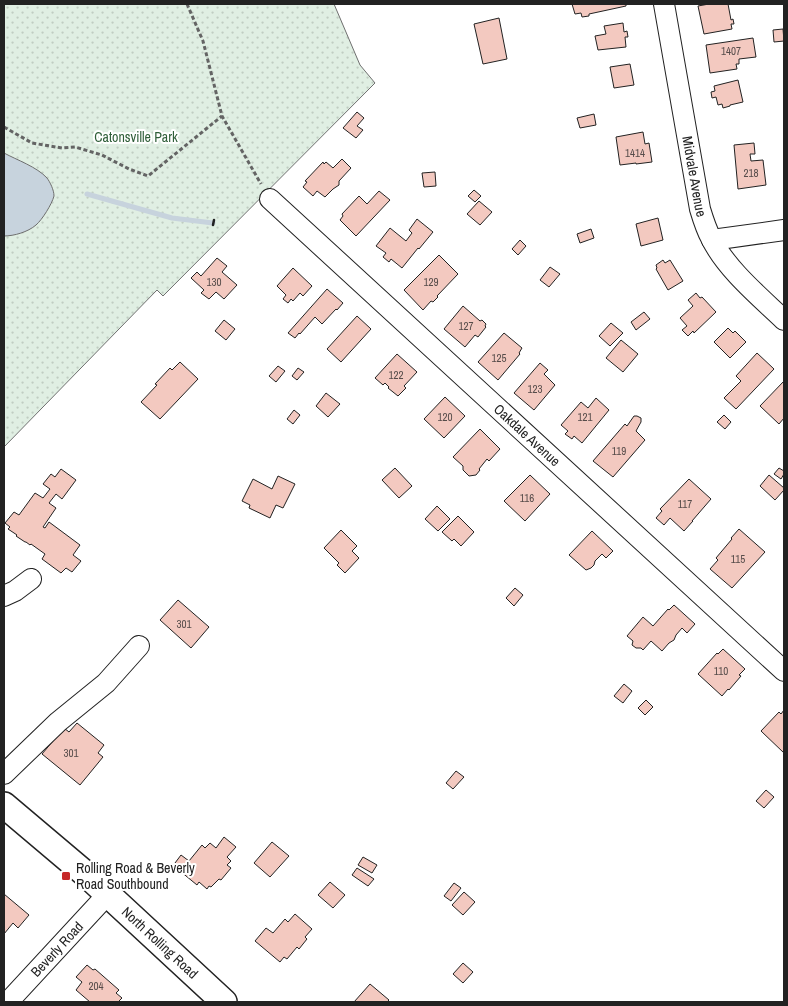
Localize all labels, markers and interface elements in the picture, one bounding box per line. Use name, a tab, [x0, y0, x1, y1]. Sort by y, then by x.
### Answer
house number: 1407	[721, 44, 741, 58]
park label: Catonsville Park	[94, 128, 178, 146]
street label: Midvale Avenue	[678, 135, 711, 219]
house number: 1414	[625, 146, 645, 160]
house number: 218	[743, 166, 759, 180]
house number: 130	[206, 275, 222, 289]
house number: 129	[423, 275, 439, 289]
house number: 127	[458, 319, 474, 333]
house number: 125	[491, 351, 507, 365]
house number: 122	[388, 368, 404, 382]
house number: 123	[527, 382, 543, 396]
street label: Oakdale Avenue	[490, 400, 564, 470]
house number: 120	[437, 410, 453, 424]
house number: 121	[577, 410, 593, 424]
house number: 119	[612, 444, 626, 458]
house number: 116	[520, 491, 534, 505]
house number: 117	[678, 497, 692, 511]
house number: 115	[731, 552, 745, 566]
house number: 301	[176, 617, 192, 631]
house number: 110	[714, 664, 728, 678]
house number: 301	[63, 746, 79, 760]
place label: Rolling Road & Beverly Road Southbound	[76, 859, 195, 893]
marker: Rolling Road & Beverly Road Southbound	[60, 870, 72, 882]
street label: North Rolling Road	[118, 903, 202, 982]
street label: Beverly Road	[27, 918, 87, 981]
house number: 204	[88, 979, 104, 993]

